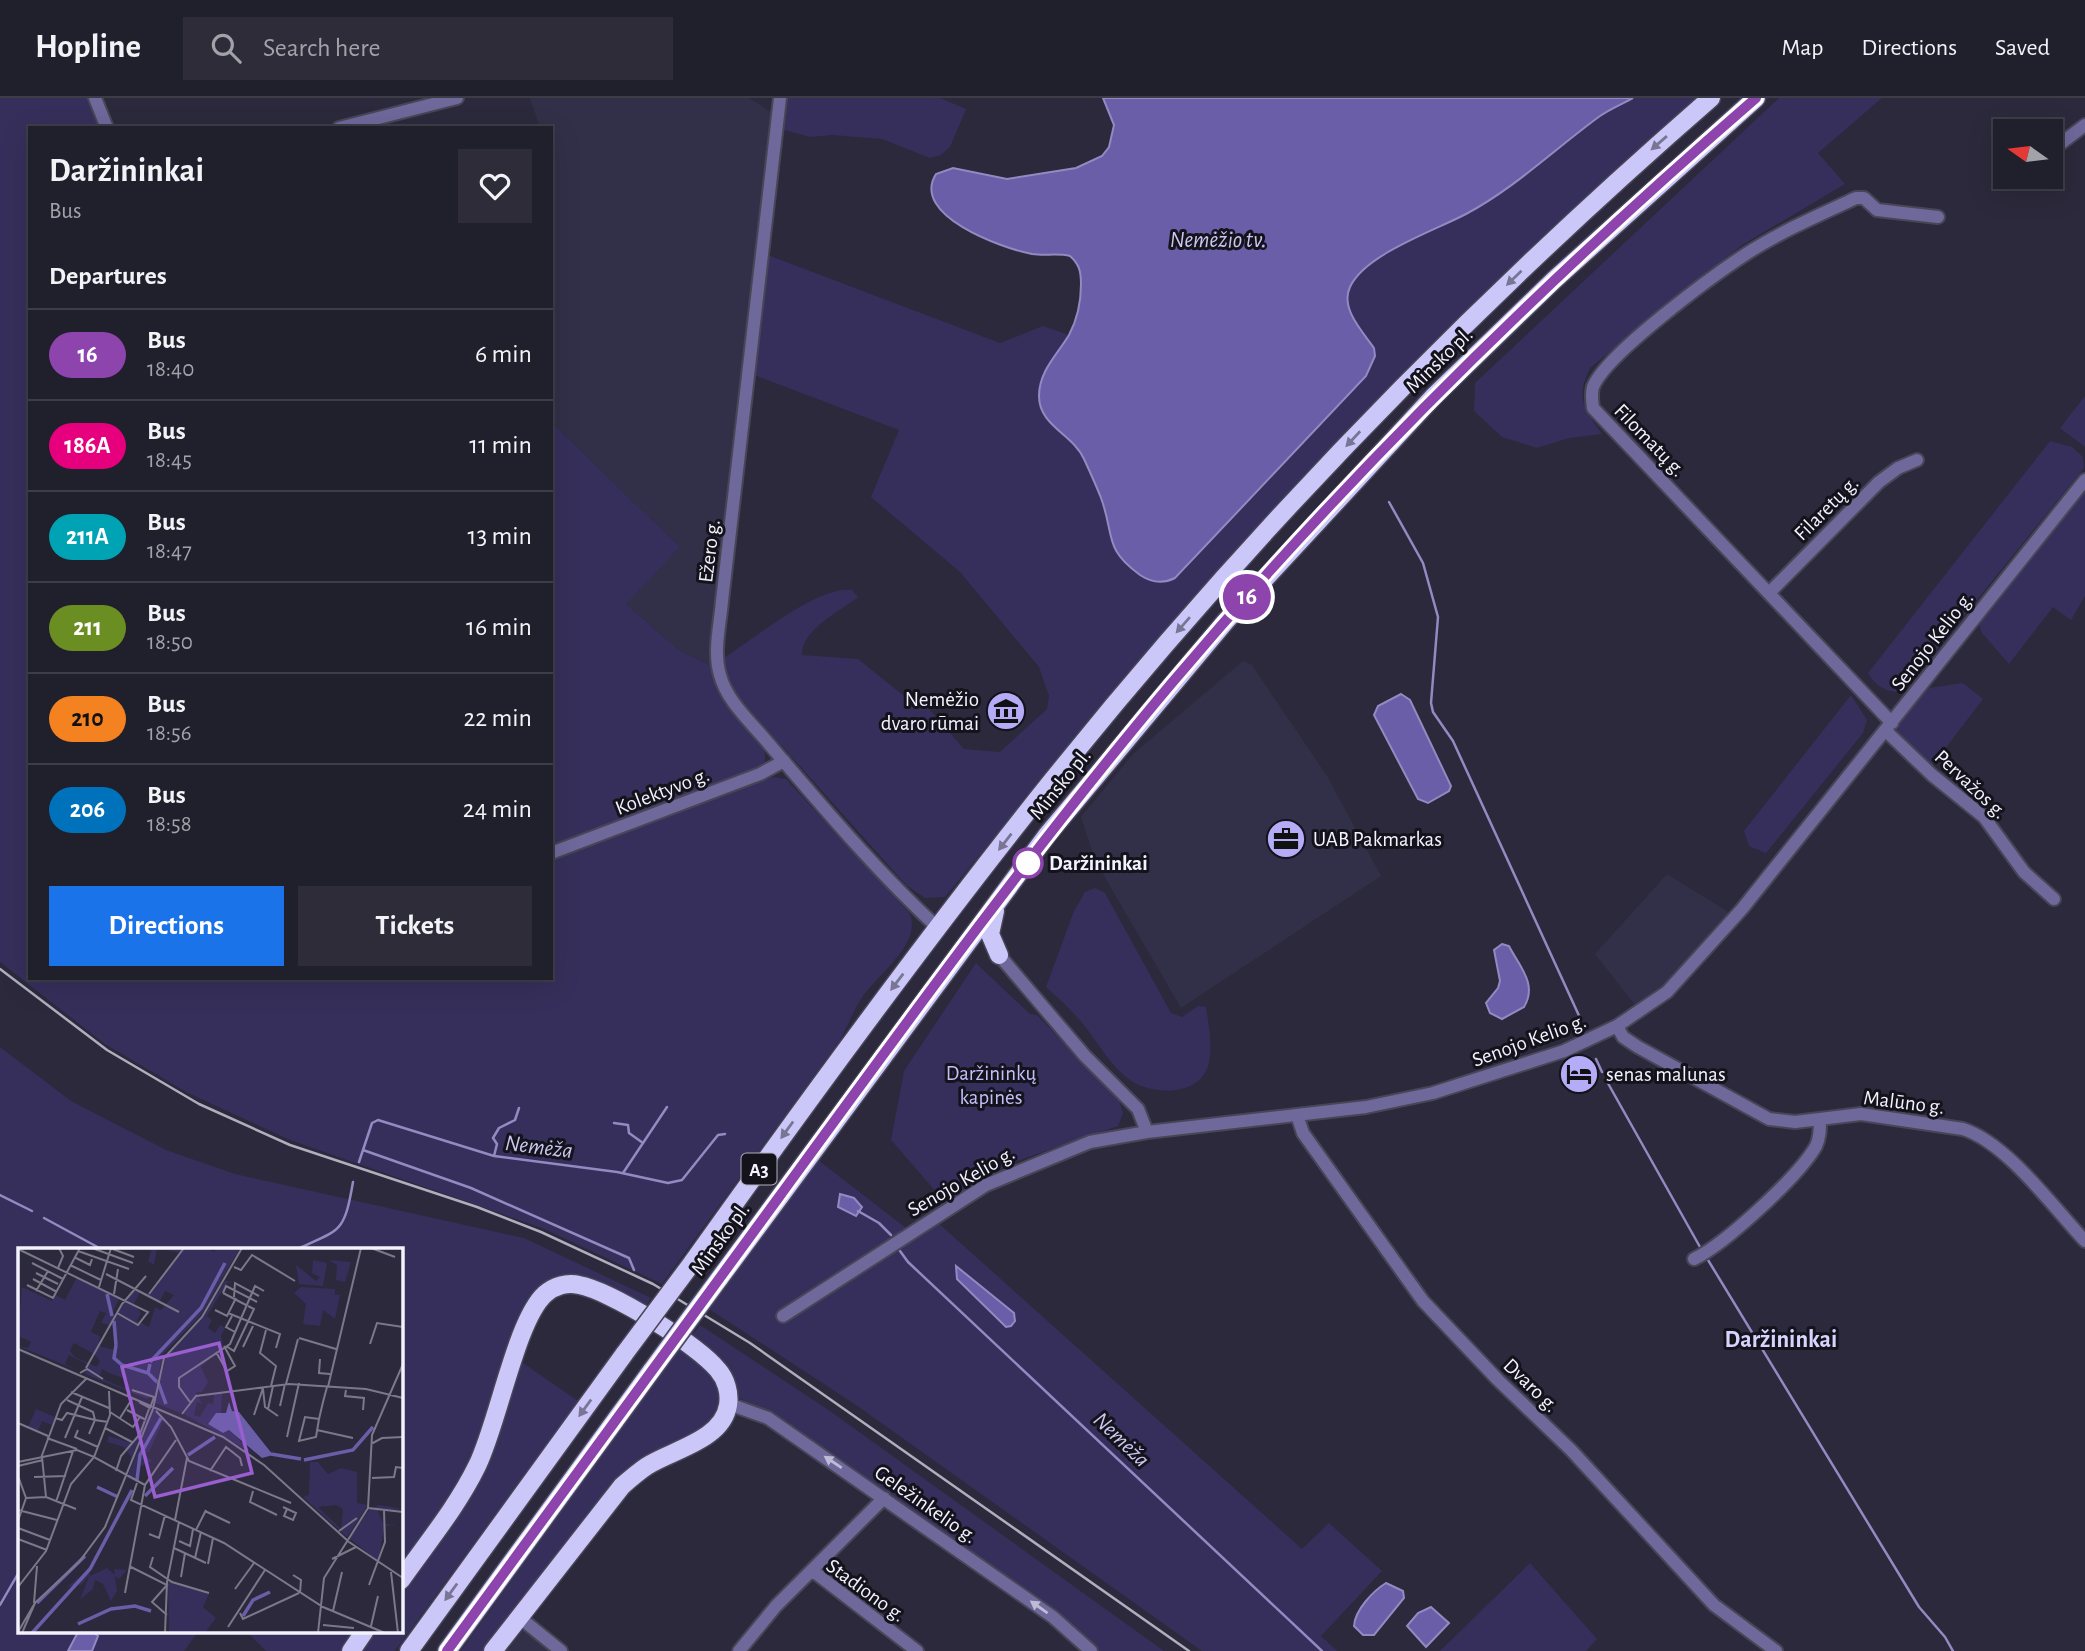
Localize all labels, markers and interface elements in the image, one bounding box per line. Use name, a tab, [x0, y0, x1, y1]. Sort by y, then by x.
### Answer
search box	[183, 17, 673, 80]
icon: search	[207, 29, 245, 67]
text: Hopline	[35, 31, 141, 64]
text: Search here	[263, 35, 381, 61]
text: Map	[1781, 36, 1823, 60]
text: Directions	[1861, 36, 1957, 60]
text: Saved	[1995, 36, 2050, 60]
north arrow	[1993, 119, 2063, 189]
map controls	[1993, 119, 2063, 189]
one-way arrow	[1650, 135, 1668, 151]
button: heart	[458, 149, 532, 223]
text: Daržininkai	[49, 155, 204, 188]
text: Bus	[49, 200, 82, 223]
water label: Nemėžio tv.	[1170, 229, 1266, 252]
text: Departures	[49, 263, 167, 289]
one-way arrow	[1506, 270, 1523, 286]
street label: Minsko pl.	[1402, 324, 1477, 397]
text: Bus	[147, 327, 186, 353]
text: 6 min	[475, 341, 532, 367]
text: 16	[77, 343, 98, 367]
text: 18:40	[147, 358, 194, 381]
street label: Filomatų g.	[1610, 400, 1689, 481]
text: Bus	[147, 418, 186, 444]
one-way arrow	[1346, 430, 1362, 447]
text: 11 min	[469, 432, 532, 458]
text: 186A	[64, 434, 111, 458]
text: 18:45	[147, 449, 192, 472]
street label: Filaretų g.	[1790, 472, 1862, 544]
text: Bus	[147, 509, 186, 535]
street label: Ežero g.	[695, 518, 724, 584]
text: 13 min	[468, 523, 532, 549]
text: 211A	[66, 525, 109, 549]
text: 18:47	[147, 540, 192, 563]
line badge: 16	[1216, 574, 1278, 620]
text: 16	[1237, 585, 1257, 609]
street label: Senojo Kelio g.	[1887, 588, 1977, 695]
text: Bus	[147, 600, 186, 626]
text: 16 min	[466, 614, 532, 640]
text: 211	[73, 616, 102, 640]
one-way arrow	[1175, 616, 1191, 634]
text: 18:50	[147, 631, 193, 654]
place label: Nemėžio dvaro rūmai	[881, 689, 979, 734]
museum icon: Nemėžio dvaro rūmai	[985, 690, 1027, 732]
text: Bus	[147, 691, 186, 717]
text: 22 min	[464, 705, 532, 731]
text: 210	[71, 707, 104, 731]
text: 18:56	[147, 722, 192, 745]
street label: Minsko pl.	[1026, 745, 1095, 824]
street label: Pervažos g.	[1931, 746, 2011, 823]
street label: Kolektyvo g.	[612, 764, 712, 819]
text: Bus	[147, 782, 186, 808]
text: 24 min	[463, 796, 532, 822]
text: 206	[70, 798, 105, 822]
text: 18:58	[147, 813, 192, 836]
office icon: UAB Pakmarkas	[1265, 818, 1307, 860]
place label: UAB Pakmarkas	[1313, 829, 1442, 850]
one-way arrow	[998, 833, 1012, 851]
marker: Daržininkai	[1013, 848, 1043, 878]
place label: Daržininkai	[1049, 853, 1148, 874]
button: Directions	[49, 886, 284, 966]
button: Tickets	[298, 886, 532, 966]
one-way arrow	[890, 973, 904, 991]
street label: Senojo Kelio g.	[1469, 1010, 1589, 1071]
hotel icon: senas malunas	[1558, 1053, 1600, 1095]
park label: Daržininkų kapinės	[946, 1063, 1037, 1108]
place label: senas malunas	[1606, 1064, 1726, 1085]
street label: Malūno g.	[1862, 1087, 1946, 1118]
one-way arrow	[780, 1121, 794, 1139]
water label: Nemėža	[504, 1132, 574, 1163]
street label: Senojo Kelio g.	[904, 1142, 1018, 1220]
road number: A3	[742, 1154, 776, 1184]
street label: Minsko pl.	[687, 1199, 754, 1279]
inset map	[18, 1248, 402, 1634]
district label: Daržininkai	[1725, 1328, 1837, 1352]
street label: Dvaro g.	[1499, 1354, 1562, 1416]
one-way arrow	[578, 1399, 592, 1417]
water label: Nemėža	[1089, 1408, 1153, 1472]
one-way arrow	[824, 1455, 842, 1469]
street label: Geležinkelio g.	[871, 1462, 981, 1547]
street label: Stadiono g.	[822, 1555, 909, 1626]
one-way arrow	[445, 1583, 459, 1601]
one-way arrow	[1030, 1600, 1048, 1614]

